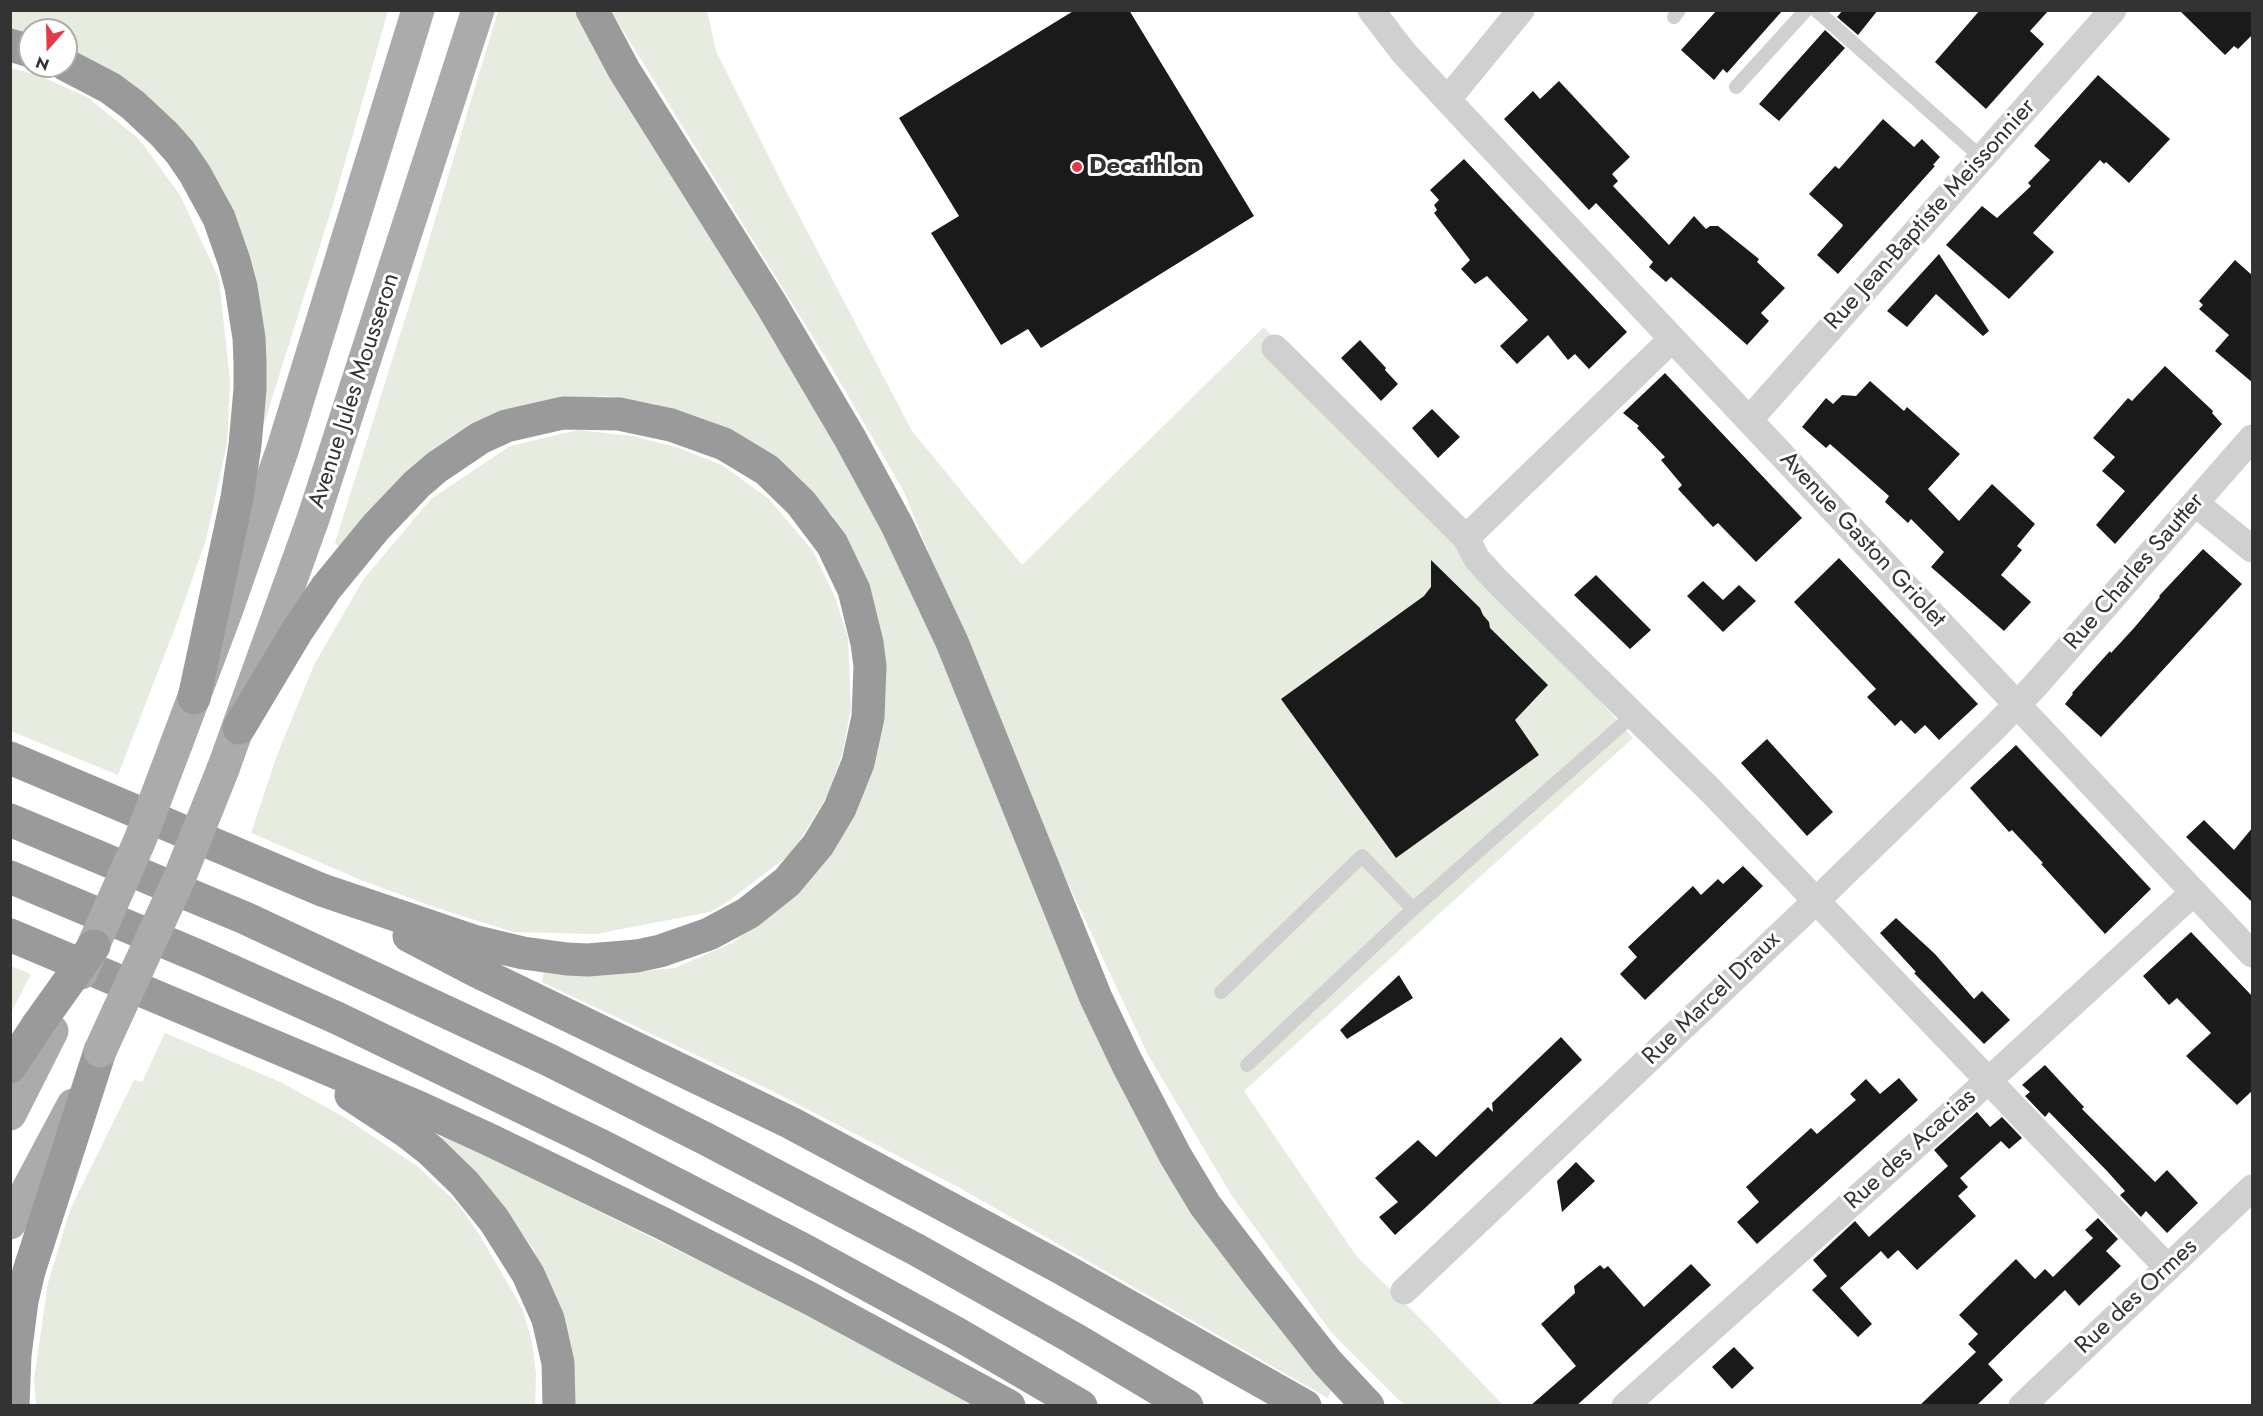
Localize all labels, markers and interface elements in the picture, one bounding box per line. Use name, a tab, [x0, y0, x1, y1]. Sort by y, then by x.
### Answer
north arrow	[18, 18, 78, 78]
text: N	[32, 51, 52, 76]
street label: Rue Jean-Baptiste Meissonnier	[1820, 94, 2042, 336]
place label: Decathlon	[1089, 153, 1201, 181]
marker: Decathlon	[1070, 160, 1084, 174]
street label: Avenue Jules Mousseron	[303, 270, 407, 512]
street label: Avenue Gaston Griolet	[1773, 446, 1951, 634]
street label: Rue Charles Sautter	[2059, 488, 2211, 656]
street label: Rue Marcel Draux	[1637, 926, 1787, 1072]
street label: Rue des Acacias	[1840, 1084, 1982, 1216]
street label: Rue des Ormes	[2070, 1233, 2204, 1361]

